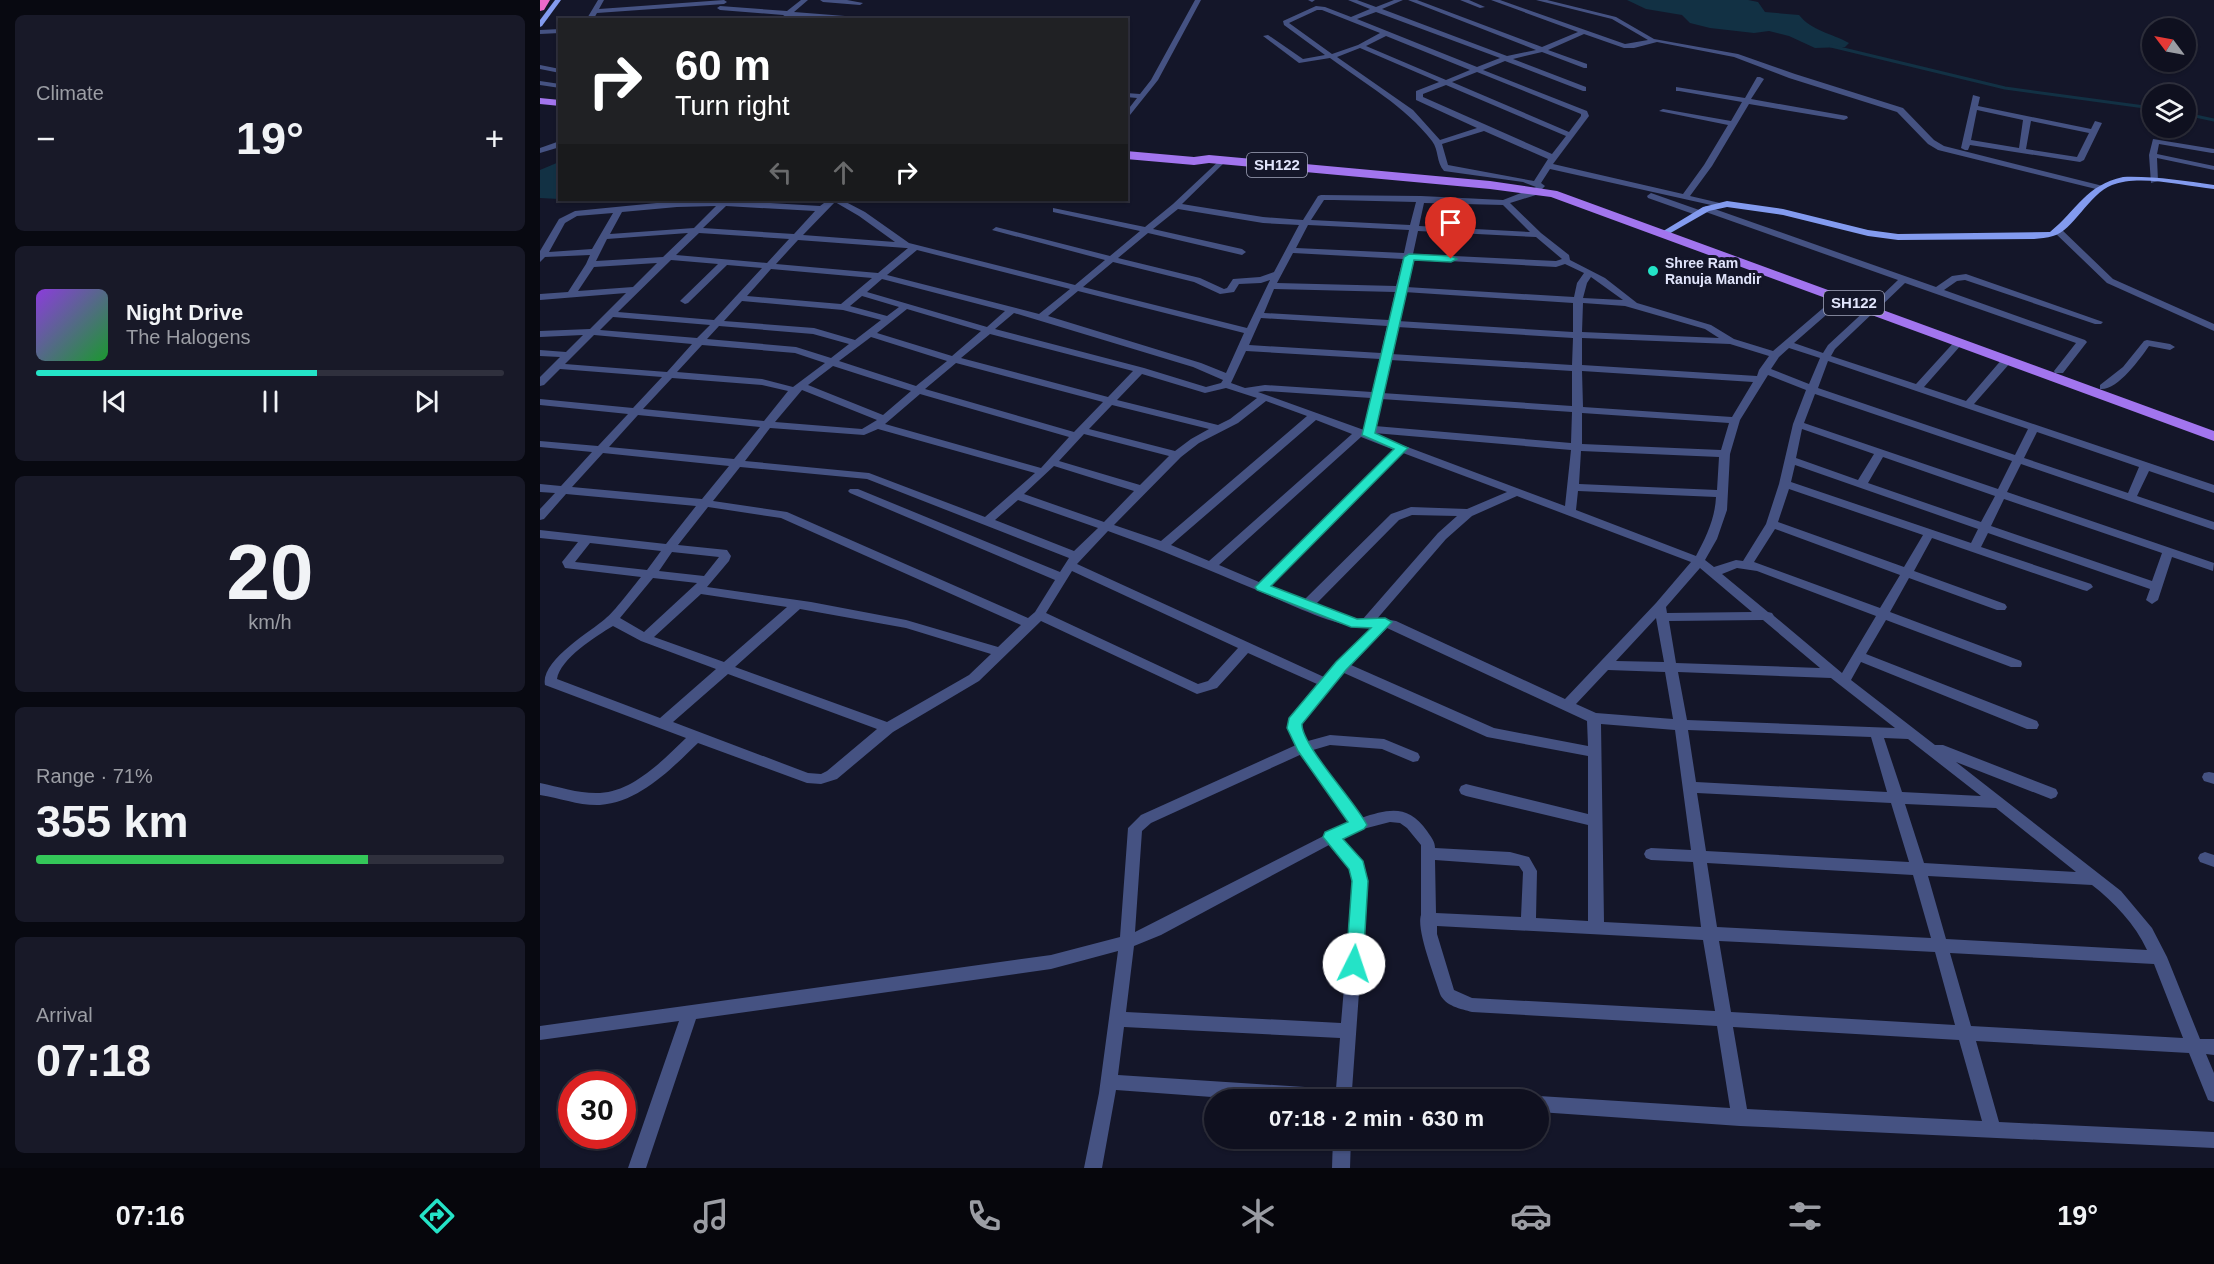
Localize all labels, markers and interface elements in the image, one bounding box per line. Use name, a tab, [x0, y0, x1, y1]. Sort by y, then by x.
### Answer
north arrow	[2142, 18, 2196, 72]
map controls	[2142, 18, 2196, 138]
icon: right	[576, 42, 654, 120]
text: 60 m	[675, 42, 771, 89]
text: Climate	[36, 82, 104, 104]
button: layers	[2142, 84, 2196, 138]
text: Turn right	[675, 91, 790, 121]
text: 19°	[236, 113, 304, 164]
text: −	[36, 120, 55, 157]
text: +	[485, 120, 504, 157]
road number: SH122	[1247, 153, 1307, 177]
icon: left	[764, 156, 797, 189]
icon: ahead	[827, 156, 860, 189]
icon: right	[890, 156, 923, 189]
pin	[1425, 197, 1476, 259]
icon: arrive	[1434, 206, 1467, 239]
place label: Shree Ram Ranuja Mandir	[1665, 255, 1762, 287]
marker: Shree Ram Ranuja Mandir	[1646, 264, 1660, 278]
road number: SH122	[1824, 291, 1884, 315]
text: Night Drive	[126, 300, 243, 325]
text: The Halogens	[126, 326, 251, 348]
icon: previous	[98, 385, 131, 418]
icon: pause	[254, 385, 287, 418]
icon: next	[410, 385, 443, 418]
text: 20	[227, 528, 313, 616]
text: km/h	[248, 611, 292, 633]
text: Range · 71%	[36, 765, 153, 787]
text: 355 km	[36, 796, 189, 847]
position arrow	[1322, 932, 1386, 996]
text: Arrival	[36, 1004, 93, 1026]
text: 07:18	[36, 1035, 151, 1086]
speed limit sign: 30	[558, 1071, 636, 1149]
text: 07:18 · 2 min · 630 m	[1269, 1106, 1484, 1131]
icon: directions	[416, 1195, 458, 1237]
icon: music	[690, 1195, 732, 1237]
icon: phone	[963, 1195, 1005, 1237]
icon: climate	[1237, 1195, 1279, 1237]
icon: car	[1510, 1195, 1552, 1237]
icon: filters	[1784, 1195, 1826, 1237]
text: 07:16	[116, 1201, 185, 1231]
text: 19°	[2057, 1201, 2098, 1231]

